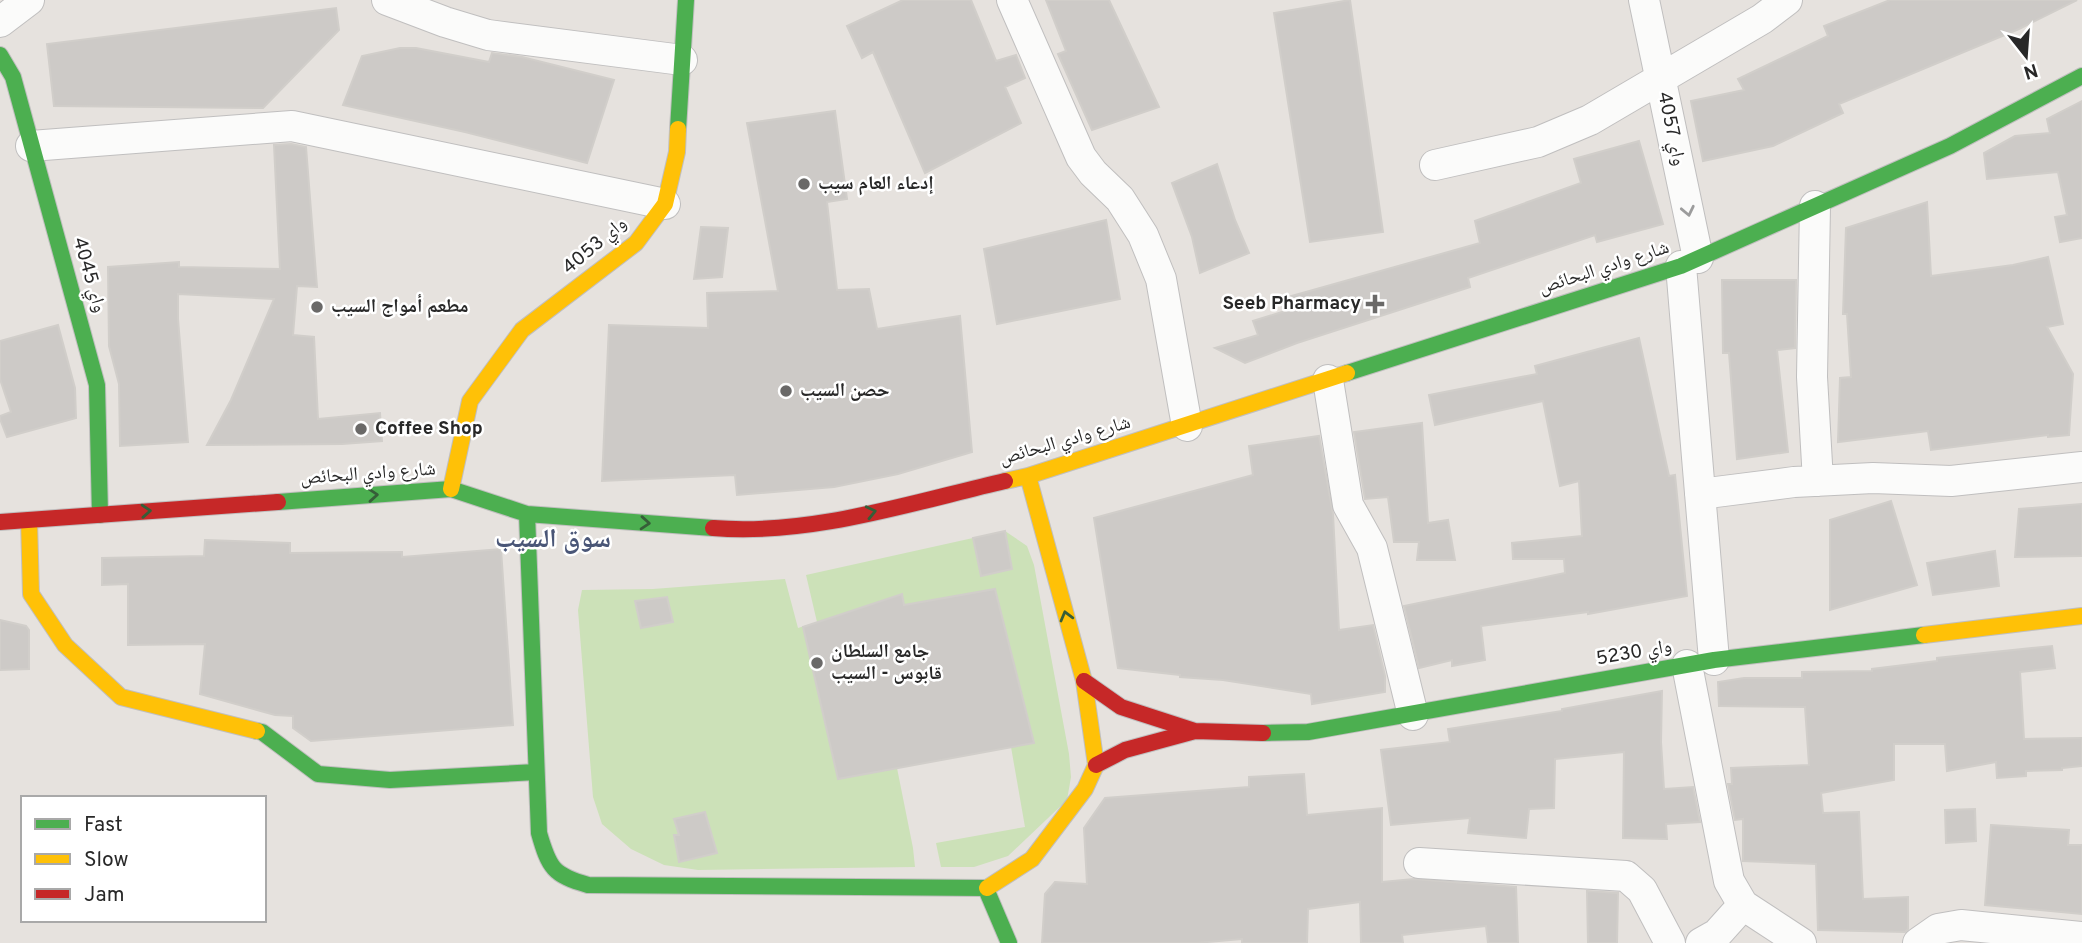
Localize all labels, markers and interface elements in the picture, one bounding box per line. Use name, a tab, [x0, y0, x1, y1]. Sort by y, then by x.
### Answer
north arrow	[1991, 21, 2061, 91]
text: N	[2020, 57, 2040, 84]
street label: واي 4057	[1650, 90, 1691, 169]
place label: إدعاء العام سيب	[818, 172, 934, 196]
marker: إدعاء العام سيب	[796, 176, 812, 192]
one-way arrow	[1679, 205, 1694, 217]
street label: واي 4053	[558, 212, 633, 281]
street label: واي 4045	[65, 235, 111, 316]
street label: شارع وادي البحائص	[1536, 236, 1673, 302]
place label: Seeb Pharmacy	[1222, 292, 1361, 316]
place label: مطعم أمواج السيب	[331, 294, 469, 319]
marker: Seeb Pharmacy	[1367, 296, 1383, 312]
marker: مطعم أمواج السيب	[309, 299, 325, 315]
place label: حصن السيب	[800, 379, 890, 403]
marker: حصن السيب	[778, 383, 794, 399]
street label: شارع وادي البحائص	[996, 411, 1134, 473]
place label: Coffee Shop	[375, 417, 483, 441]
marker: Coffee Shop	[353, 421, 369, 437]
street label: شارع وادي البحائص	[299, 457, 437, 493]
one-way arrow	[368, 488, 379, 503]
one-way arrow	[141, 504, 152, 519]
one-way arrow	[865, 506, 877, 521]
one-way arrow	[640, 515, 651, 530]
district label: سوق السيب	[495, 524, 611, 557]
one-way arrow	[1059, 610, 1074, 622]
street label: واي 5230	[1594, 635, 1674, 673]
place label: جامع السلطان قابوس - السيب	[831, 640, 942, 686]
marker: جامع السلطان قابوس - السيب	[809, 655, 825, 671]
legend	[21, 796, 266, 922]
text: Fast	[84, 812, 123, 839]
text: Slow	[84, 847, 129, 874]
text: Jam	[84, 882, 125, 909]

